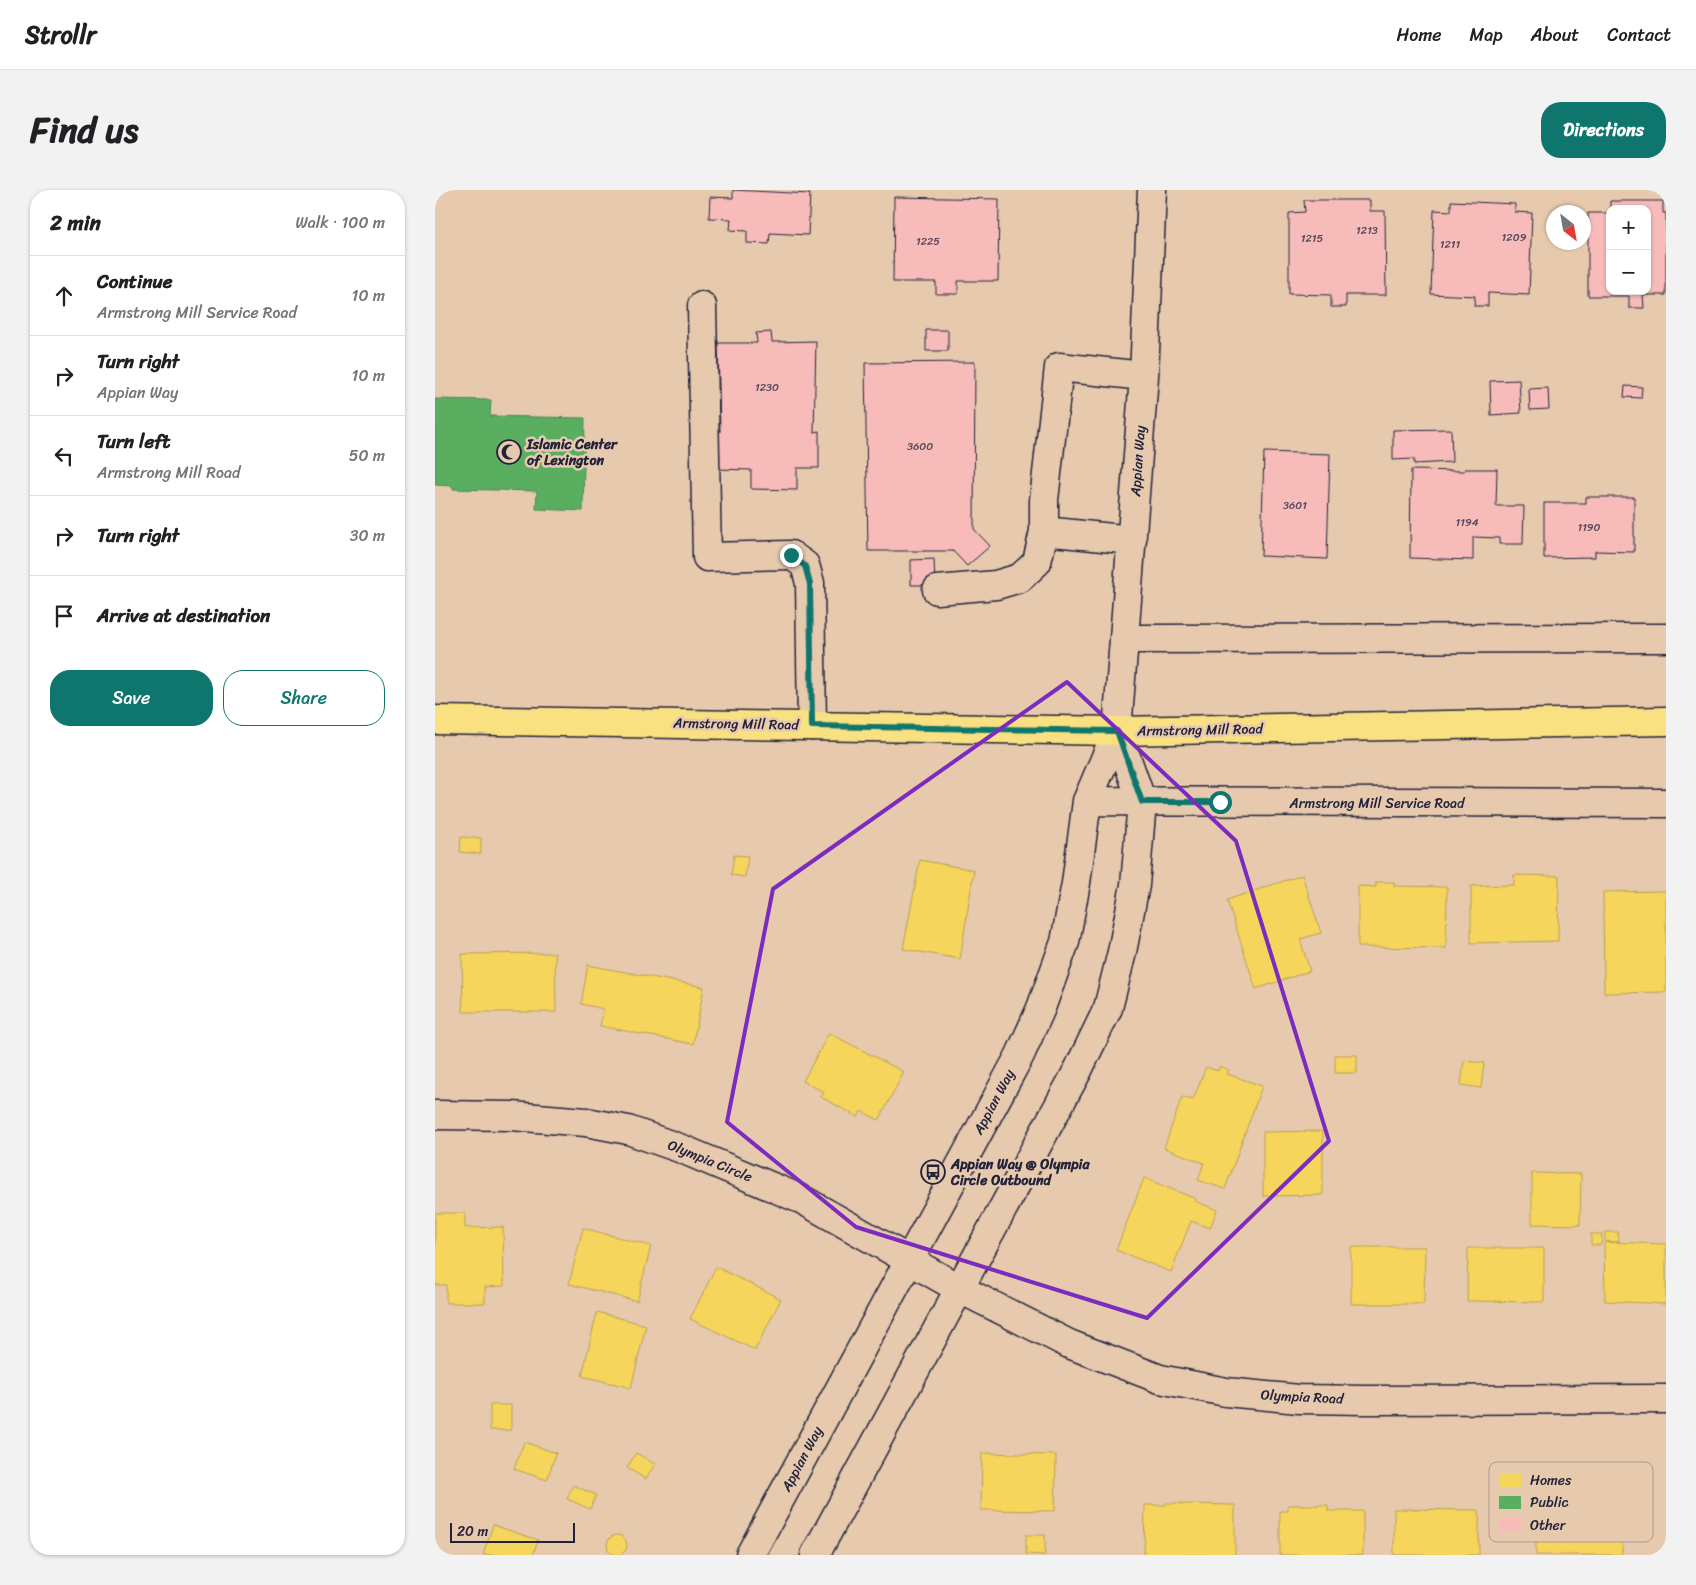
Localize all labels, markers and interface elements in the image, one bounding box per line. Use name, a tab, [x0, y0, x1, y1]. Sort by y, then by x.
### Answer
text: Strollr	[25, 14, 96, 56]
text: Home	[1397, 19, 1442, 51]
text: Map	[1470, 19, 1503, 51]
text: About	[1531, 19, 1579, 51]
text: Contact	[1607, 19, 1671, 51]
text: Find us	[30, 99, 138, 161]
button: Directions	[1541, 102, 1666, 158]
text: 2 min	[50, 204, 101, 242]
north arrow	[1546, 205, 1591, 250]
map controls	[1606, 205, 1651, 295]
button: +	[1606, 205, 1651, 250]
text: Walk · 100 m	[295, 208, 385, 237]
house number: 1213	[1356, 221, 1378, 240]
house number: 1209	[1502, 228, 1527, 247]
house number: 1215	[1301, 229, 1324, 248]
house number: 1225	[916, 232, 940, 251]
house number: 1211	[1440, 235, 1461, 254]
button: −	[1606, 250, 1651, 295]
text: Continue	[97, 265, 173, 298]
text: 10 m	[352, 281, 385, 310]
icon: ahead	[50, 282, 78, 310]
text: Armstrong Mill Service Road	[97, 298, 297, 327]
text: Turn right	[97, 345, 179, 378]
text: 10 m	[352, 361, 385, 390]
icon: right	[50, 362, 78, 390]
text: Appian Way	[97, 378, 178, 407]
house number: 1230	[755, 378, 779, 397]
street label: Appian Way	[1123, 424, 1153, 498]
text: Turn left	[97, 425, 170, 458]
place label: Islamic Center of Lexington	[526, 432, 618, 473]
house number: 3600	[907, 437, 933, 456]
mosque icon: Islamic Center of Lexington	[496, 439, 522, 465]
text: 50 m	[349, 441, 385, 470]
icon: left	[50, 442, 78, 470]
text: Armstrong Mill Road	[97, 458, 240, 487]
house number: 3601	[1283, 496, 1307, 515]
house number: 1194	[1455, 513, 1479, 532]
house number: 1190	[1577, 518, 1601, 537]
text: Turn right	[97, 519, 179, 552]
text: 30 m	[350, 521, 385, 550]
icon: right	[50, 522, 78, 550]
route end	[780, 544, 803, 567]
text: Arrive at destination	[97, 599, 270, 632]
icon: arrive	[50, 602, 78, 630]
button: Save	[50, 670, 213, 726]
button: Share	[223, 670, 385, 726]
street label: Armstrong Mill Road	[672, 710, 801, 738]
street label: Armstrong Mill Road	[1136, 716, 1265, 744]
route start	[1209, 791, 1232, 814]
street label: Armstrong Mill Service Road	[1289, 791, 1466, 816]
street label: Appian Way	[966, 1064, 1022, 1140]
street label: Olympia Circle	[664, 1133, 756, 1189]
place label: Appian Way @ Olympia Circle Outbound	[950, 1152, 1090, 1193]
bus stop icon: Appian Way @ Olympia Circle Outbound	[920, 1159, 946, 1185]
street label: Olympia Road	[1260, 1382, 1346, 1412]
street label: Appian Way	[774, 1421, 830, 1497]
legend	[1489, 1462, 1653, 1542]
text: Homes	[1530, 1468, 1572, 1493]
text: Public	[1530, 1490, 1569, 1515]
text: Other	[1530, 1513, 1567, 1538]
text: 20 m	[457, 1519, 488, 1544]
scale bar	[450, 1520, 575, 1543]

